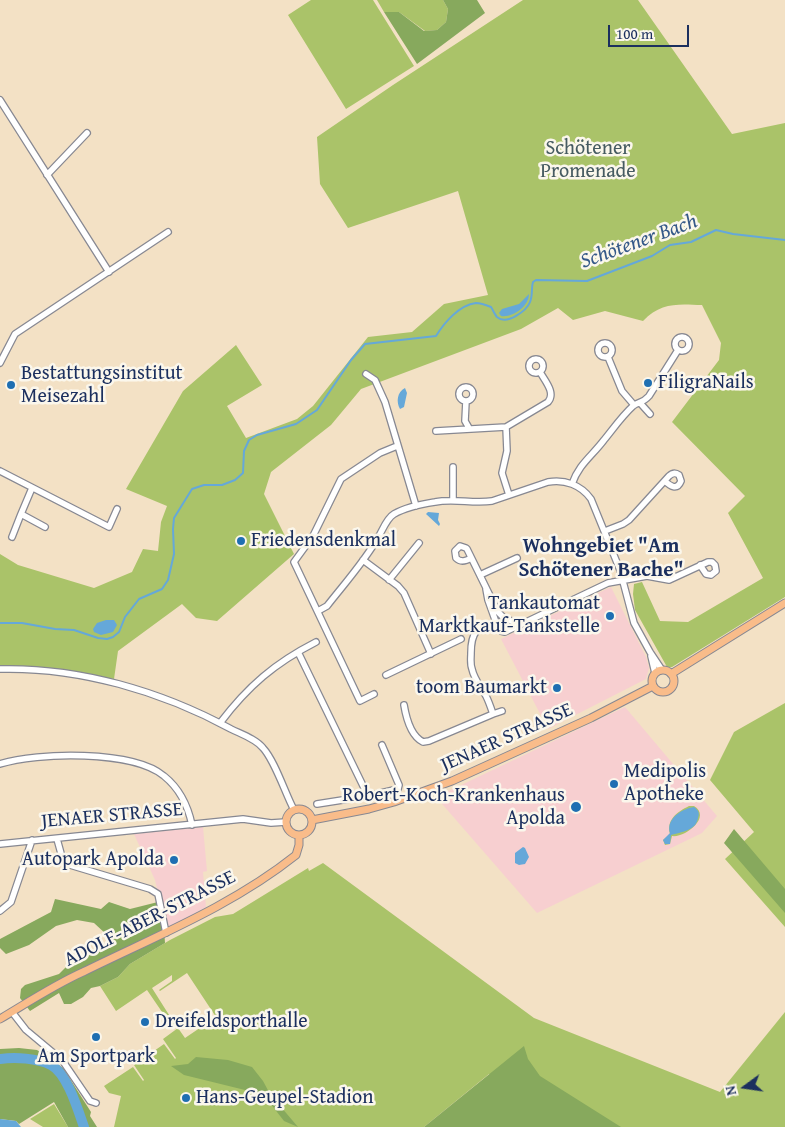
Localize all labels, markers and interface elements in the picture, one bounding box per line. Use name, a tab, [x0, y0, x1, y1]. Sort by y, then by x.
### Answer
scale bar	[610, 15, 691, 47]
text: 100 m	[616, 23, 653, 44]
park label: Schötener Promenade	[540, 137, 636, 184]
water label: Schötener Bach	[577, 209, 701, 275]
place label: Bestattungsinstitut Meisezahl	[21, 362, 183, 409]
place label: FiligraNails	[658, 371, 754, 395]
marker: FiligraNails	[642, 377, 654, 389]
marker: Bestattungsinstitut Meisezahl	[5, 379, 17, 391]
place label: Friedensdenkmal	[251, 529, 396, 553]
district label: Wohngebiet "Am Schötener Bache"	[518, 534, 684, 584]
marker: Friedensdenkmal	[235, 535, 247, 547]
place label: Tankautomat Marktkauf-Tankstelle	[419, 592, 600, 639]
marker: Tankautomat Marktkauf-Tankstelle	[604, 610, 616, 622]
place label: toom Baumarkt	[416, 676, 547, 700]
marker: toom Baumarkt	[551, 682, 563, 694]
street label: JENAER STRASSE	[437, 698, 577, 778]
place label: Medipolis Apotheke	[624, 760, 706, 807]
marker: Medipolis Apotheke	[608, 778, 620, 790]
place label: Robert-Koch-Krankenhaus Apolda	[342, 784, 565, 831]
street label: JENAER STRASSE	[40, 798, 184, 834]
marker: Robert-Koch-Krankenhaus Apolda	[569, 800, 583, 814]
place label: Autopark Apolda	[22, 848, 164, 872]
marker: Autopark Apolda	[168, 854, 180, 866]
street label: ADOLF-ABER-STRASSE	[60, 865, 240, 973]
place label: Dreifeldsporthalle	[155, 1010, 308, 1034]
marker: Dreifeldsporthalle	[139, 1016, 151, 1028]
marker: Am Sportpark	[90, 1031, 102, 1043]
place label: Am Sportpark	[37, 1045, 155, 1069]
north arrow	[720, 1062, 770, 1112]
text: N	[720, 1084, 741, 1098]
place label: Hans-Geupel-Stadion	[196, 1086, 373, 1110]
marker: Hans-Geupel-Stadion	[180, 1092, 192, 1104]

